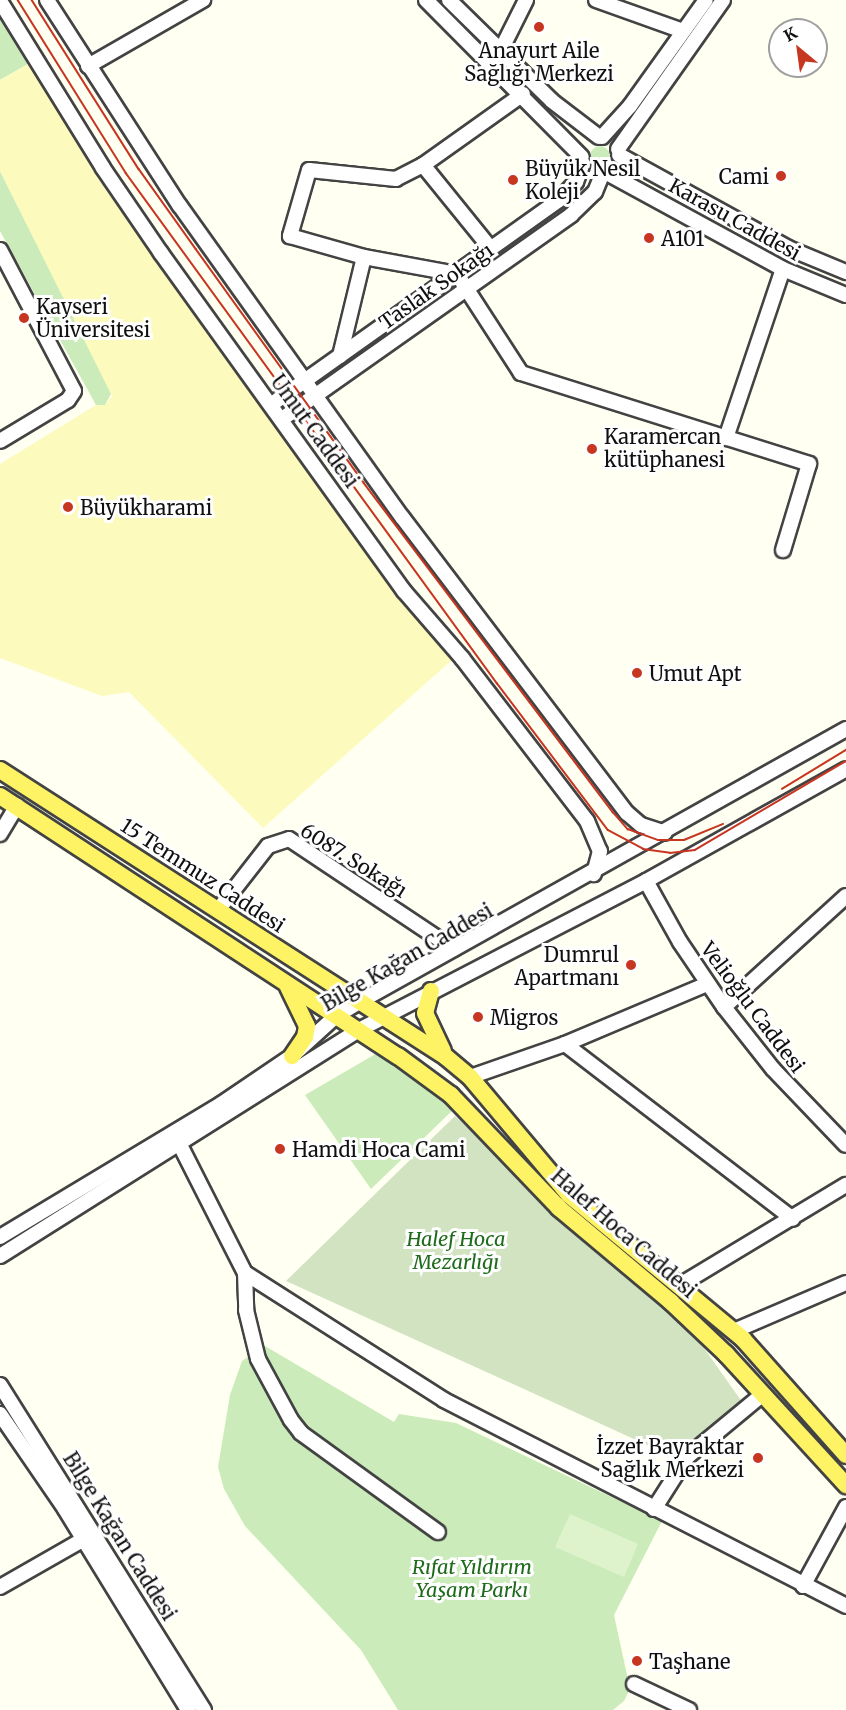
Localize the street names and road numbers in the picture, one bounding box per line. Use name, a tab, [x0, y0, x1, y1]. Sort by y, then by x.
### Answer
street label: Karasu Caddesi	[665, 173, 805, 265]
street label: Taslak Sokağı	[374, 238, 498, 334]
street label: Umut Caddesi	[266, 370, 364, 492]
street label: 15 Temmuz Caddesi	[116, 813, 290, 937]
street label: 6087. Sokağı	[296, 818, 412, 902]
street label: Bilge Kağan Caddesi	[317, 898, 497, 1016]
street label: Velioğlu Caddesi	[696, 937, 810, 1077]
street label: Halef Hoca Caddesi	[547, 1164, 701, 1302]
street label: Bilge Kağan Caddesi	[58, 1447, 182, 1625]

